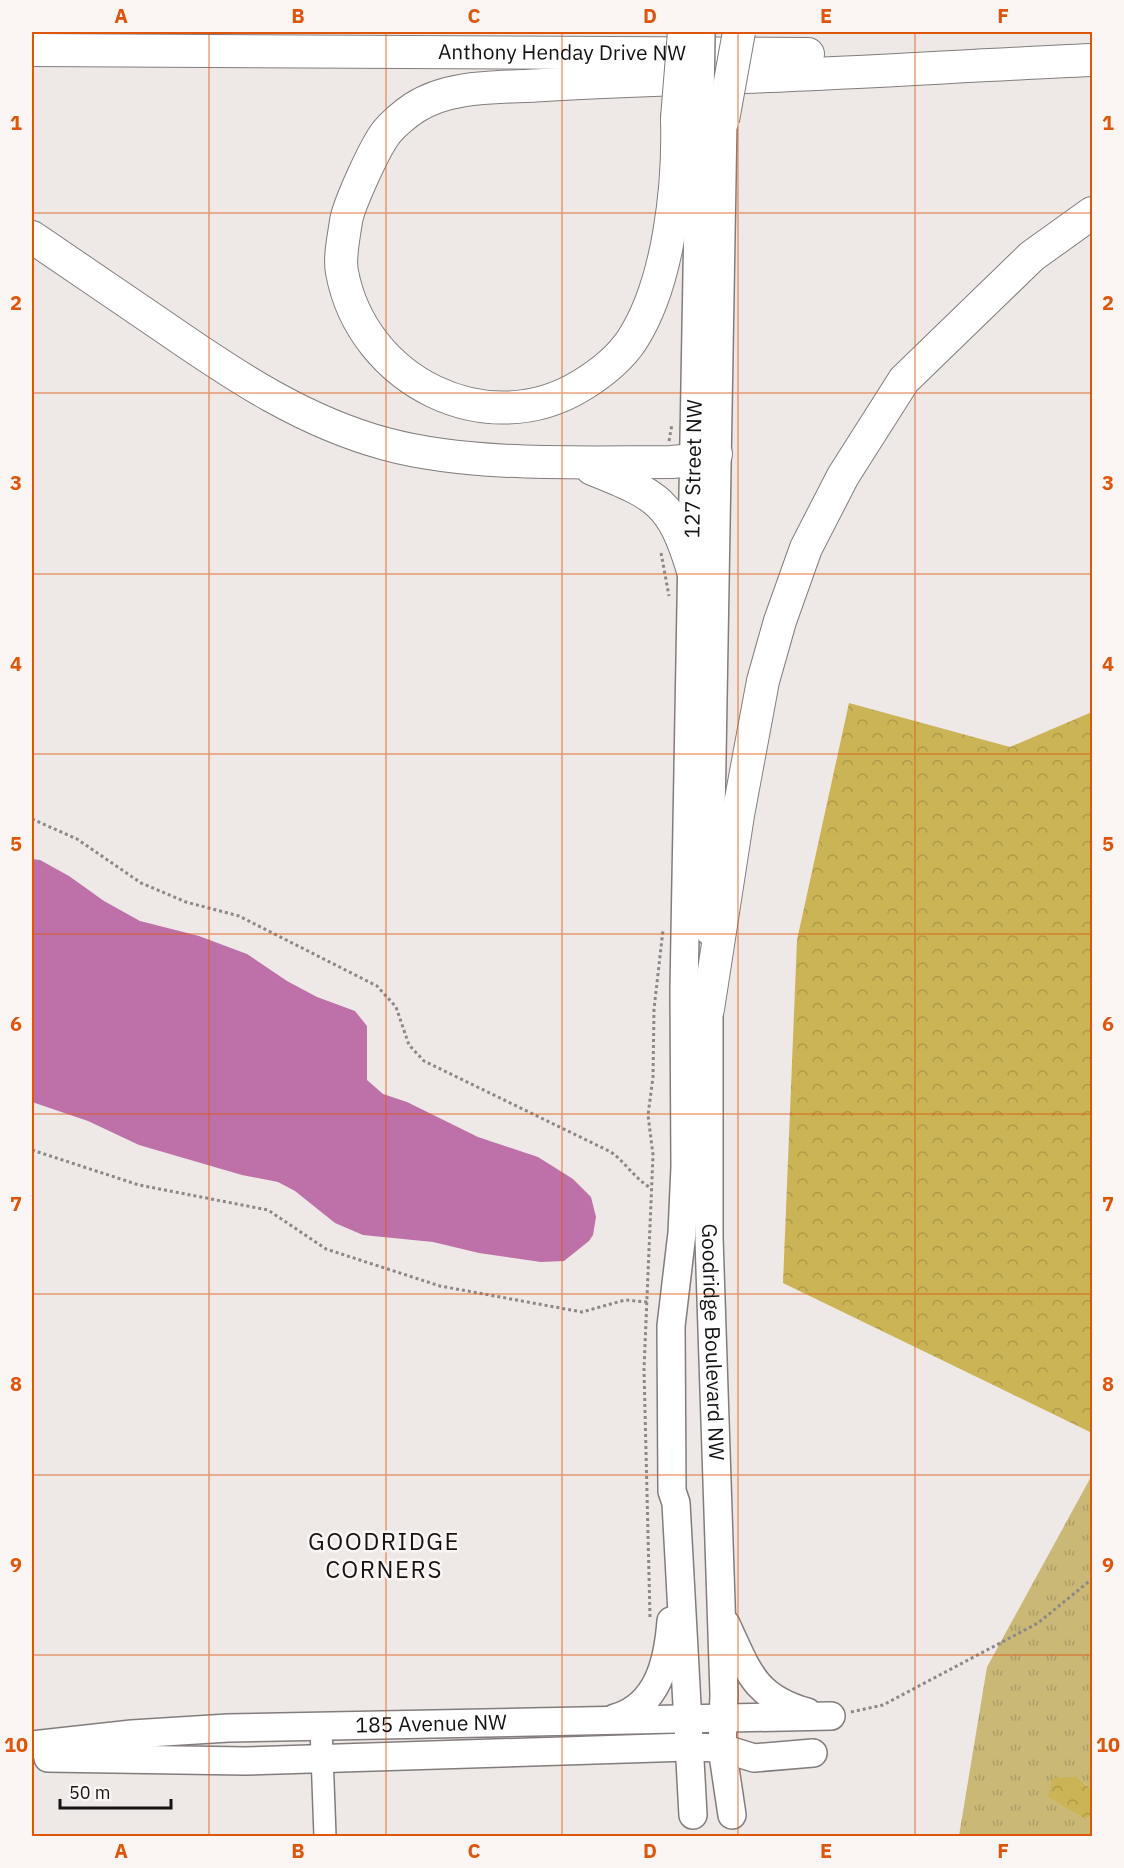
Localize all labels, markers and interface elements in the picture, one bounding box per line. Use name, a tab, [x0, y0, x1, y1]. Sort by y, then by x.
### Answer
text: A	[114, 2, 128, 29]
text: B	[291, 2, 305, 29]
text: C	[467, 2, 481, 29]
text: D	[643, 2, 657, 29]
text: E	[820, 2, 832, 29]
text: F	[997, 2, 1009, 29]
street label: Anthony Henday Drive NW	[438, 37, 686, 66]
text: 1	[10, 109, 22, 136]
text: 1	[1102, 109, 1114, 136]
text: 2	[10, 289, 22, 316]
text: 2	[1102, 289, 1114, 316]
street label: 127 Street NW	[677, 399, 708, 539]
text: 3	[10, 469, 22, 496]
text: 3	[1102, 469, 1114, 496]
text: 4	[10, 650, 22, 677]
text: 4	[1102, 650, 1114, 677]
text: 5	[10, 830, 22, 857]
text: 5	[1102, 830, 1114, 857]
text: 6	[10, 1010, 22, 1037]
text: 6	[1102, 1010, 1114, 1037]
text: 7	[10, 1190, 22, 1217]
text: 7	[1102, 1190, 1114, 1217]
street label: Goodridge Boulevard NW	[696, 1223, 731, 1461]
text: 8	[10, 1370, 22, 1397]
text: 8	[1102, 1370, 1114, 1397]
district label: GOODRIDGE CORNERS	[308, 1525, 460, 1585]
text: 9	[10, 1551, 22, 1578]
text: 9	[1102, 1551, 1114, 1578]
street label: 185 Avenue NW	[355, 1707, 507, 1738]
text: 10	[4, 1731, 28, 1758]
text: 10	[1096, 1731, 1120, 1758]
scale bar	[60, 1772, 171, 1810]
text: 50 m	[69, 1781, 111, 1804]
text: A	[114, 1837, 128, 1864]
text: B	[291, 1837, 305, 1864]
text: C	[467, 1837, 481, 1864]
text: D	[643, 1837, 657, 1864]
text: E	[820, 1837, 832, 1864]
text: F	[997, 1837, 1009, 1864]

